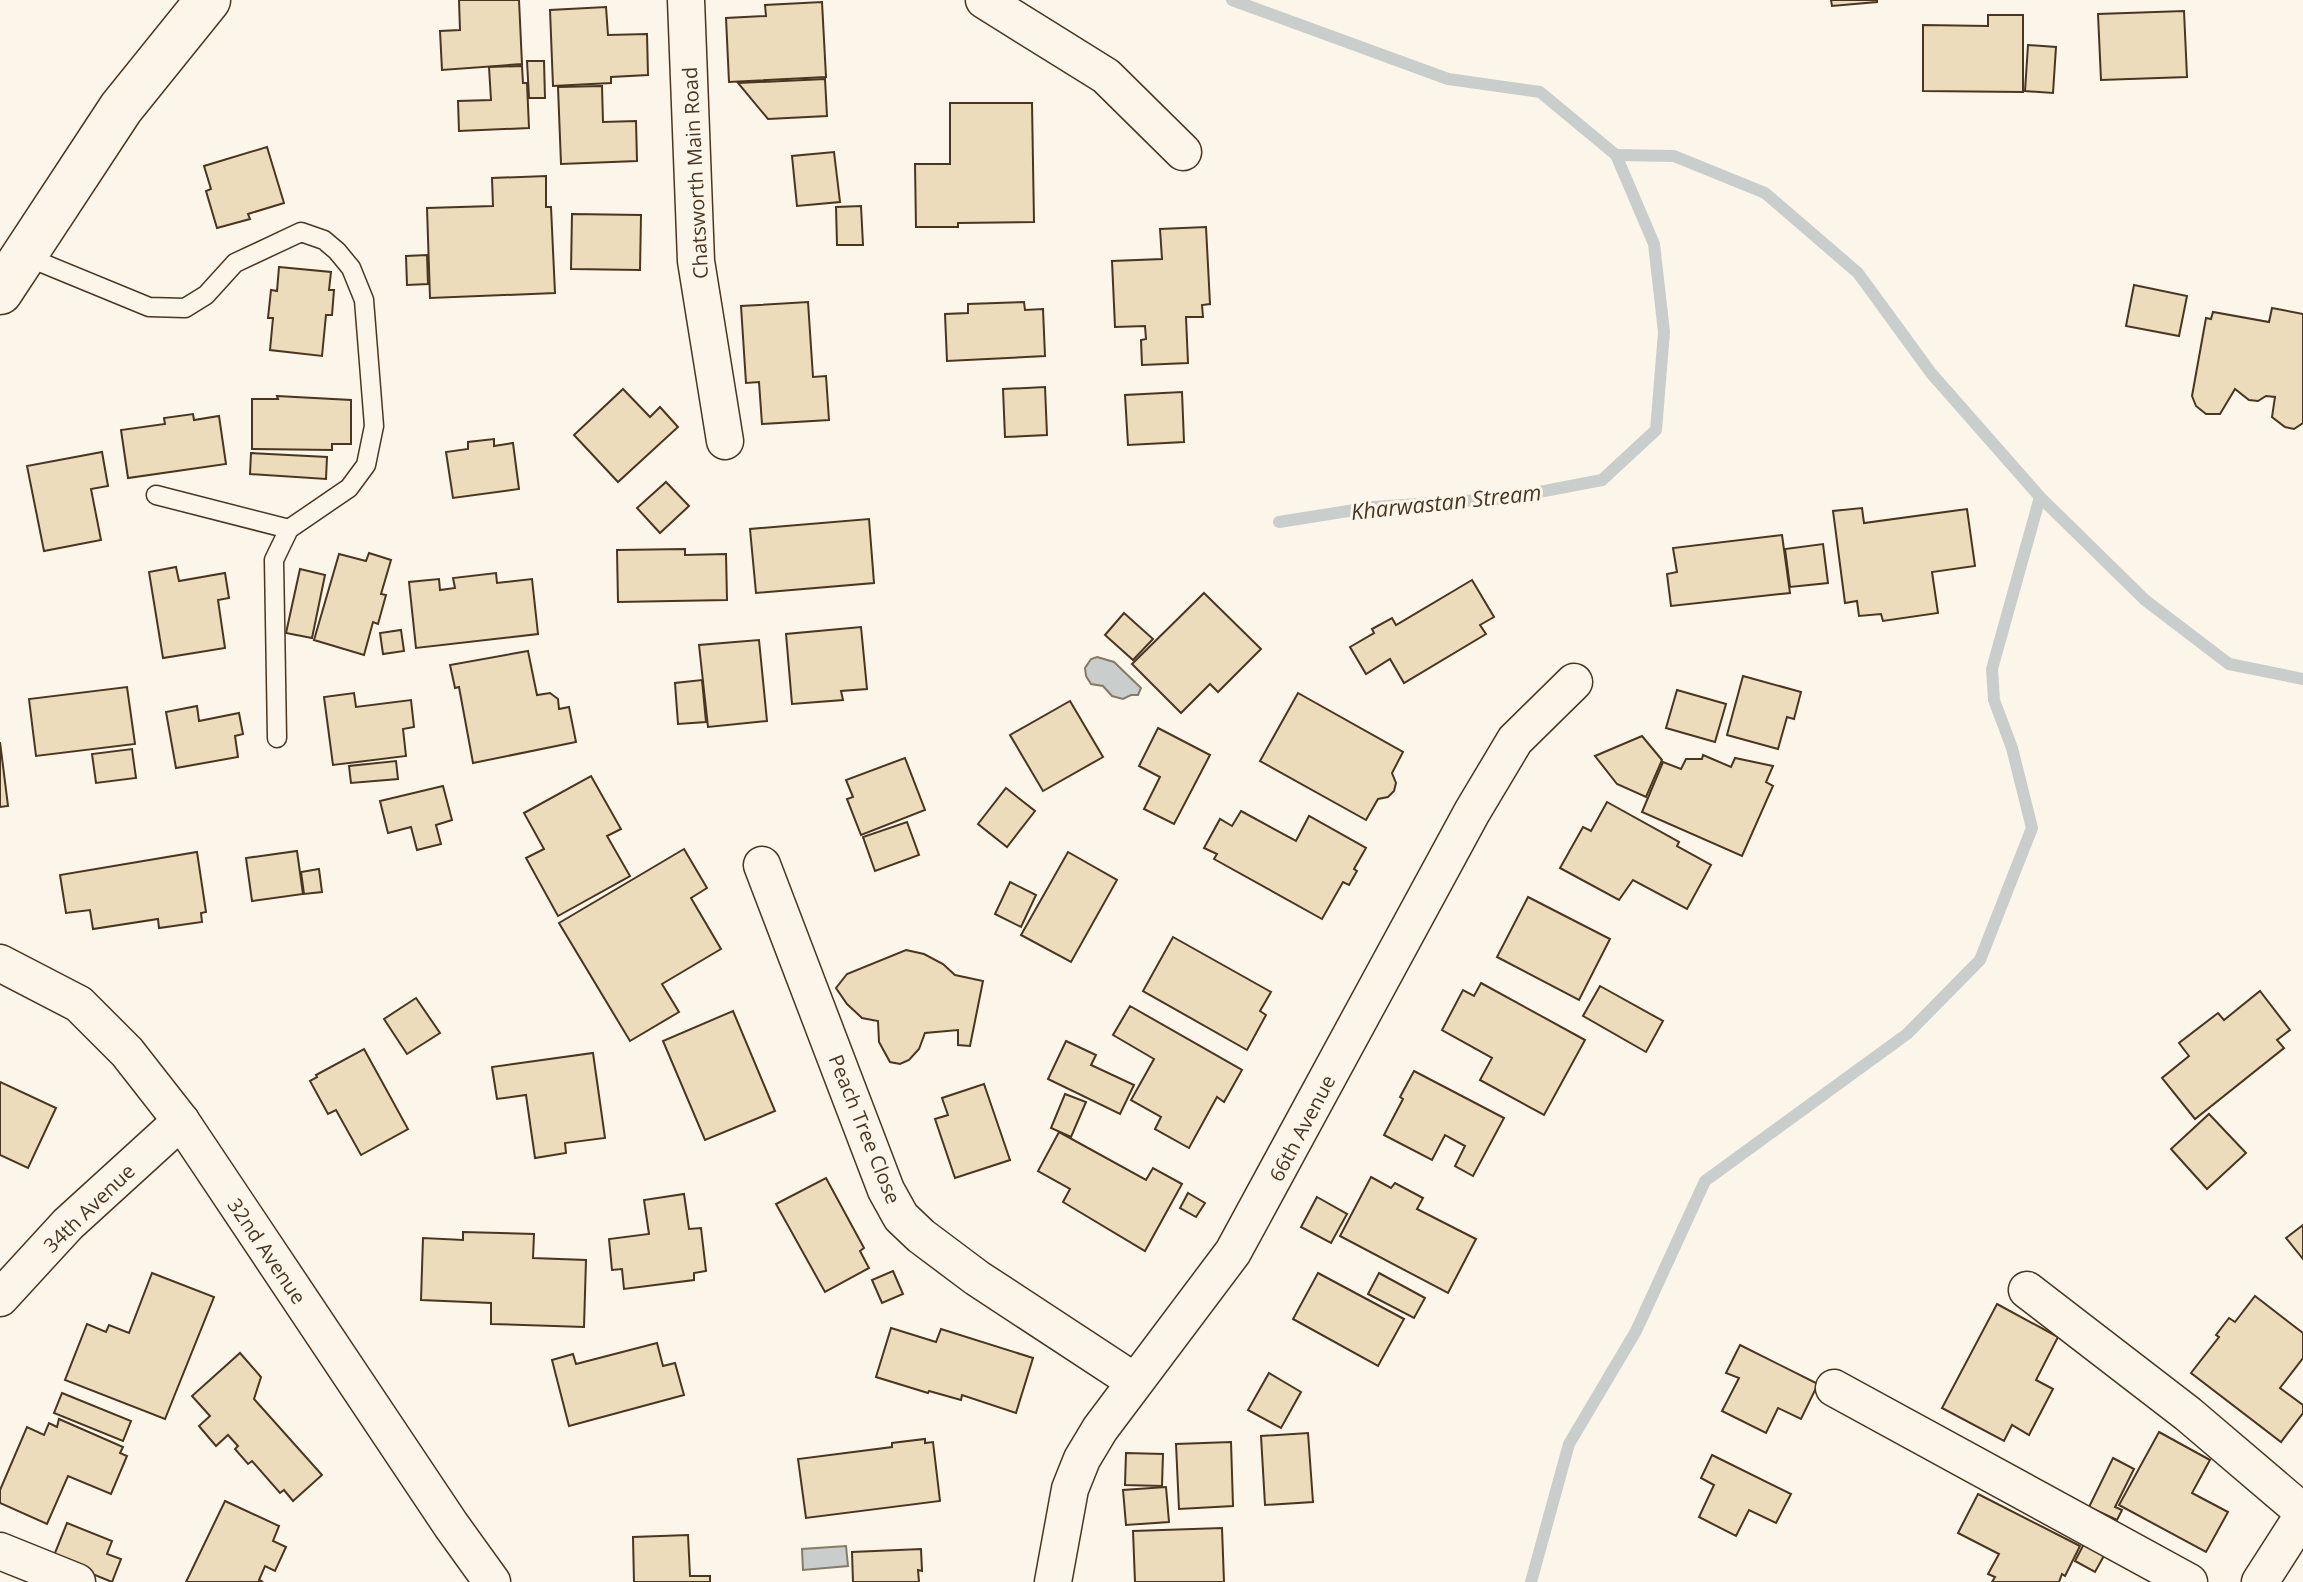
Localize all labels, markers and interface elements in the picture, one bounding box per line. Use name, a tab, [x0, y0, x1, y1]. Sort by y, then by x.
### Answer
street label: Chatsworth Main Road	[676, 66, 714, 280]
water label: Kharwastan Stream	[1349, 476, 1543, 526]
street label: Peach Tree Close	[823, 1050, 907, 1208]
street label: 66th Avenue	[1263, 1070, 1341, 1186]
street label: 34th Avenue	[38, 1158, 140, 1258]
street label: 32nd Avenue	[222, 1193, 312, 1309]

